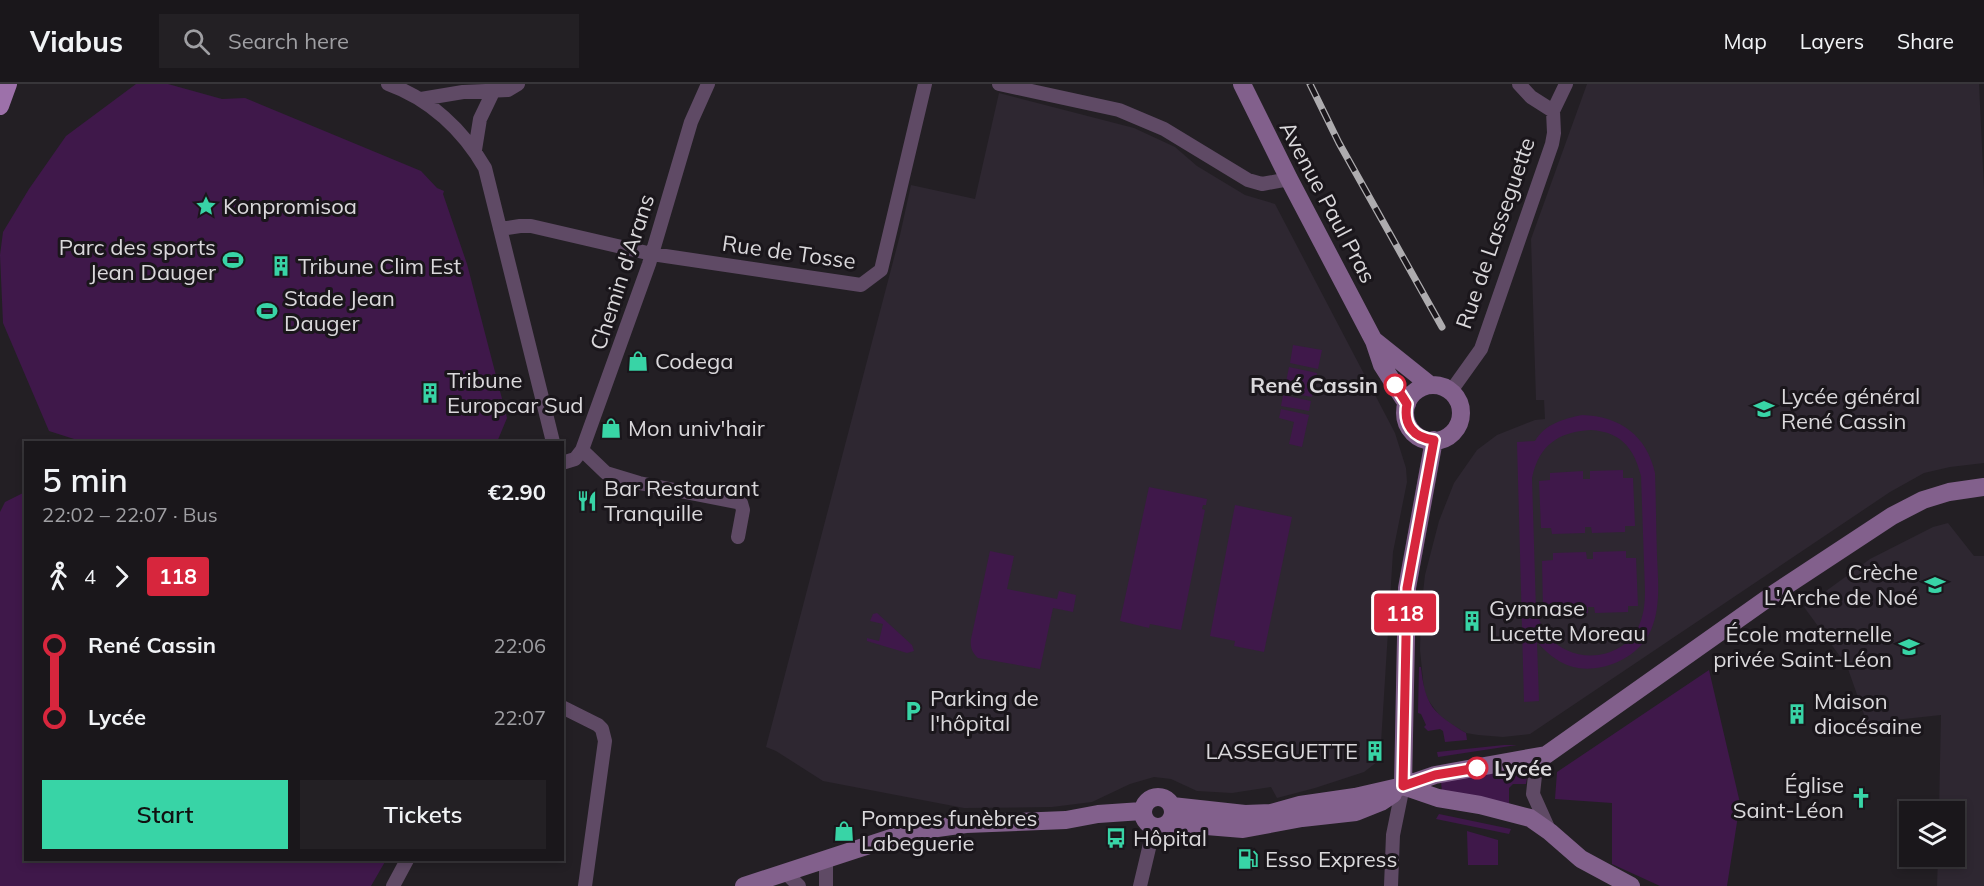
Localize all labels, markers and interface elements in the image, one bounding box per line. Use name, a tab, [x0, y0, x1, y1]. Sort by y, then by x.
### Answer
search box	[159, 14, 579, 68]
text: Viabus	[30, 24, 123, 59]
icon: search	[180, 25, 213, 58]
text: Search here	[228, 27, 349, 55]
text: Map	[1724, 28, 1767, 54]
text: Layers	[1800, 28, 1864, 54]
text: Share	[1897, 28, 1954, 54]
street label: Avenue Paul Pras	[1274, 116, 1382, 288]
street label: Rue de Lasseguette	[1449, 134, 1541, 332]
street label: Chemin d'Arans	[584, 191, 660, 353]
place label: Konpromisoa	[223, 192, 357, 220]
place icon: Konpromisoa	[194, 194, 218, 218]
street label: Rue de Tosse	[720, 229, 858, 275]
place label: Parc des sports Jean Dauger	[59, 233, 216, 286]
sports icon: Parc des sports Jean Dauger	[221, 248, 245, 272]
place label: Tribune Clim Est	[298, 252, 461, 280]
building icon: Tribune Clim Est	[269, 254, 293, 278]
place label: Stade Jean Dauger	[284, 284, 395, 337]
sports icon: Stade Jean Dauger	[255, 299, 279, 323]
place label: Codega	[655, 347, 733, 375]
shop icon: Codega	[626, 349, 650, 373]
place label: Tribune Europcar Sud	[447, 366, 584, 419]
place label: René Cassin	[1250, 371, 1378, 399]
marker: René Cassin	[1384, 374, 1406, 396]
building icon: Tribune Europcar Sud	[418, 381, 442, 405]
place label: Lycée général René Cassin	[1781, 382, 1920, 435]
school or university icon: Lycée général René Cassin	[1752, 397, 1776, 421]
place label: Mon univ'hair	[628, 414, 765, 442]
shop icon: Mon univ'hair	[599, 416, 623, 440]
text: 5 min	[42, 459, 128, 500]
place label: Bar Restaurant Tranquille	[604, 474, 759, 527]
text: €2.90	[488, 478, 546, 506]
restaurant icon: Bar Restaurant Tranquille	[575, 489, 599, 513]
text: 22:02 – 22:07 · Bus	[42, 502, 218, 527]
place label: Crèche L'Arche de Noé	[1764, 558, 1918, 611]
icon: walk	[42, 560, 75, 593]
icon: forward	[105, 560, 138, 593]
text: 118	[159, 563, 197, 589]
text: 4	[84, 564, 96, 589]
school or university icon: Crèche L'Arche de Noé	[1923, 573, 1947, 597]
line badge: 118	[1370, 594, 1440, 632]
place label: Gymnase Lucette Moreau	[1489, 594, 1646, 647]
text: 118	[1386, 600, 1424, 626]
building icon: Gymnase Lucette Moreau	[1460, 609, 1484, 633]
place label: École maternelle privée Saint-Léon	[1713, 620, 1892, 673]
text: René Cassin	[88, 631, 216, 659]
text: 22:06	[493, 633, 546, 658]
school or university icon: École maternelle privée Saint-Léon	[1897, 635, 1921, 659]
place label: Parking de l'hôpital	[930, 684, 1039, 737]
place label: Maison diocésaine	[1814, 687, 1922, 740]
parking icon: Parking de l'hôpital	[901, 699, 925, 723]
building icon: Maison diocésaine	[1785, 702, 1809, 726]
text: Lycée	[88, 703, 146, 731]
text: 22:07	[493, 705, 546, 730]
place label: LASSEGUETTE	[1206, 737, 1358, 765]
building icon: LASSEGUETTE	[1363, 739, 1387, 763]
place label: Lycée	[1494, 754, 1552, 782]
marker: Lycée	[1466, 757, 1488, 779]
place label: Église Saint-Léon	[1733, 771, 1844, 824]
button: Start	[42, 780, 288, 849]
button: Tickets	[300, 780, 546, 849]
church icon: Église Saint-Léon	[1849, 786, 1873, 810]
map controls	[1899, 801, 1965, 867]
button: layers	[1899, 801, 1965, 867]
place label: Pompes funèbres Labeguerie	[861, 804, 1037, 857]
shop icon: Pompes funèbres Labeguerie	[832, 819, 856, 843]
place label: Hôpital	[1133, 824, 1207, 852]
bus stop icon: Hôpital	[1104, 826, 1128, 850]
place label: Esso Express	[1265, 845, 1397, 873]
fuel station icon: Esso Express	[1236, 847, 1260, 871]

